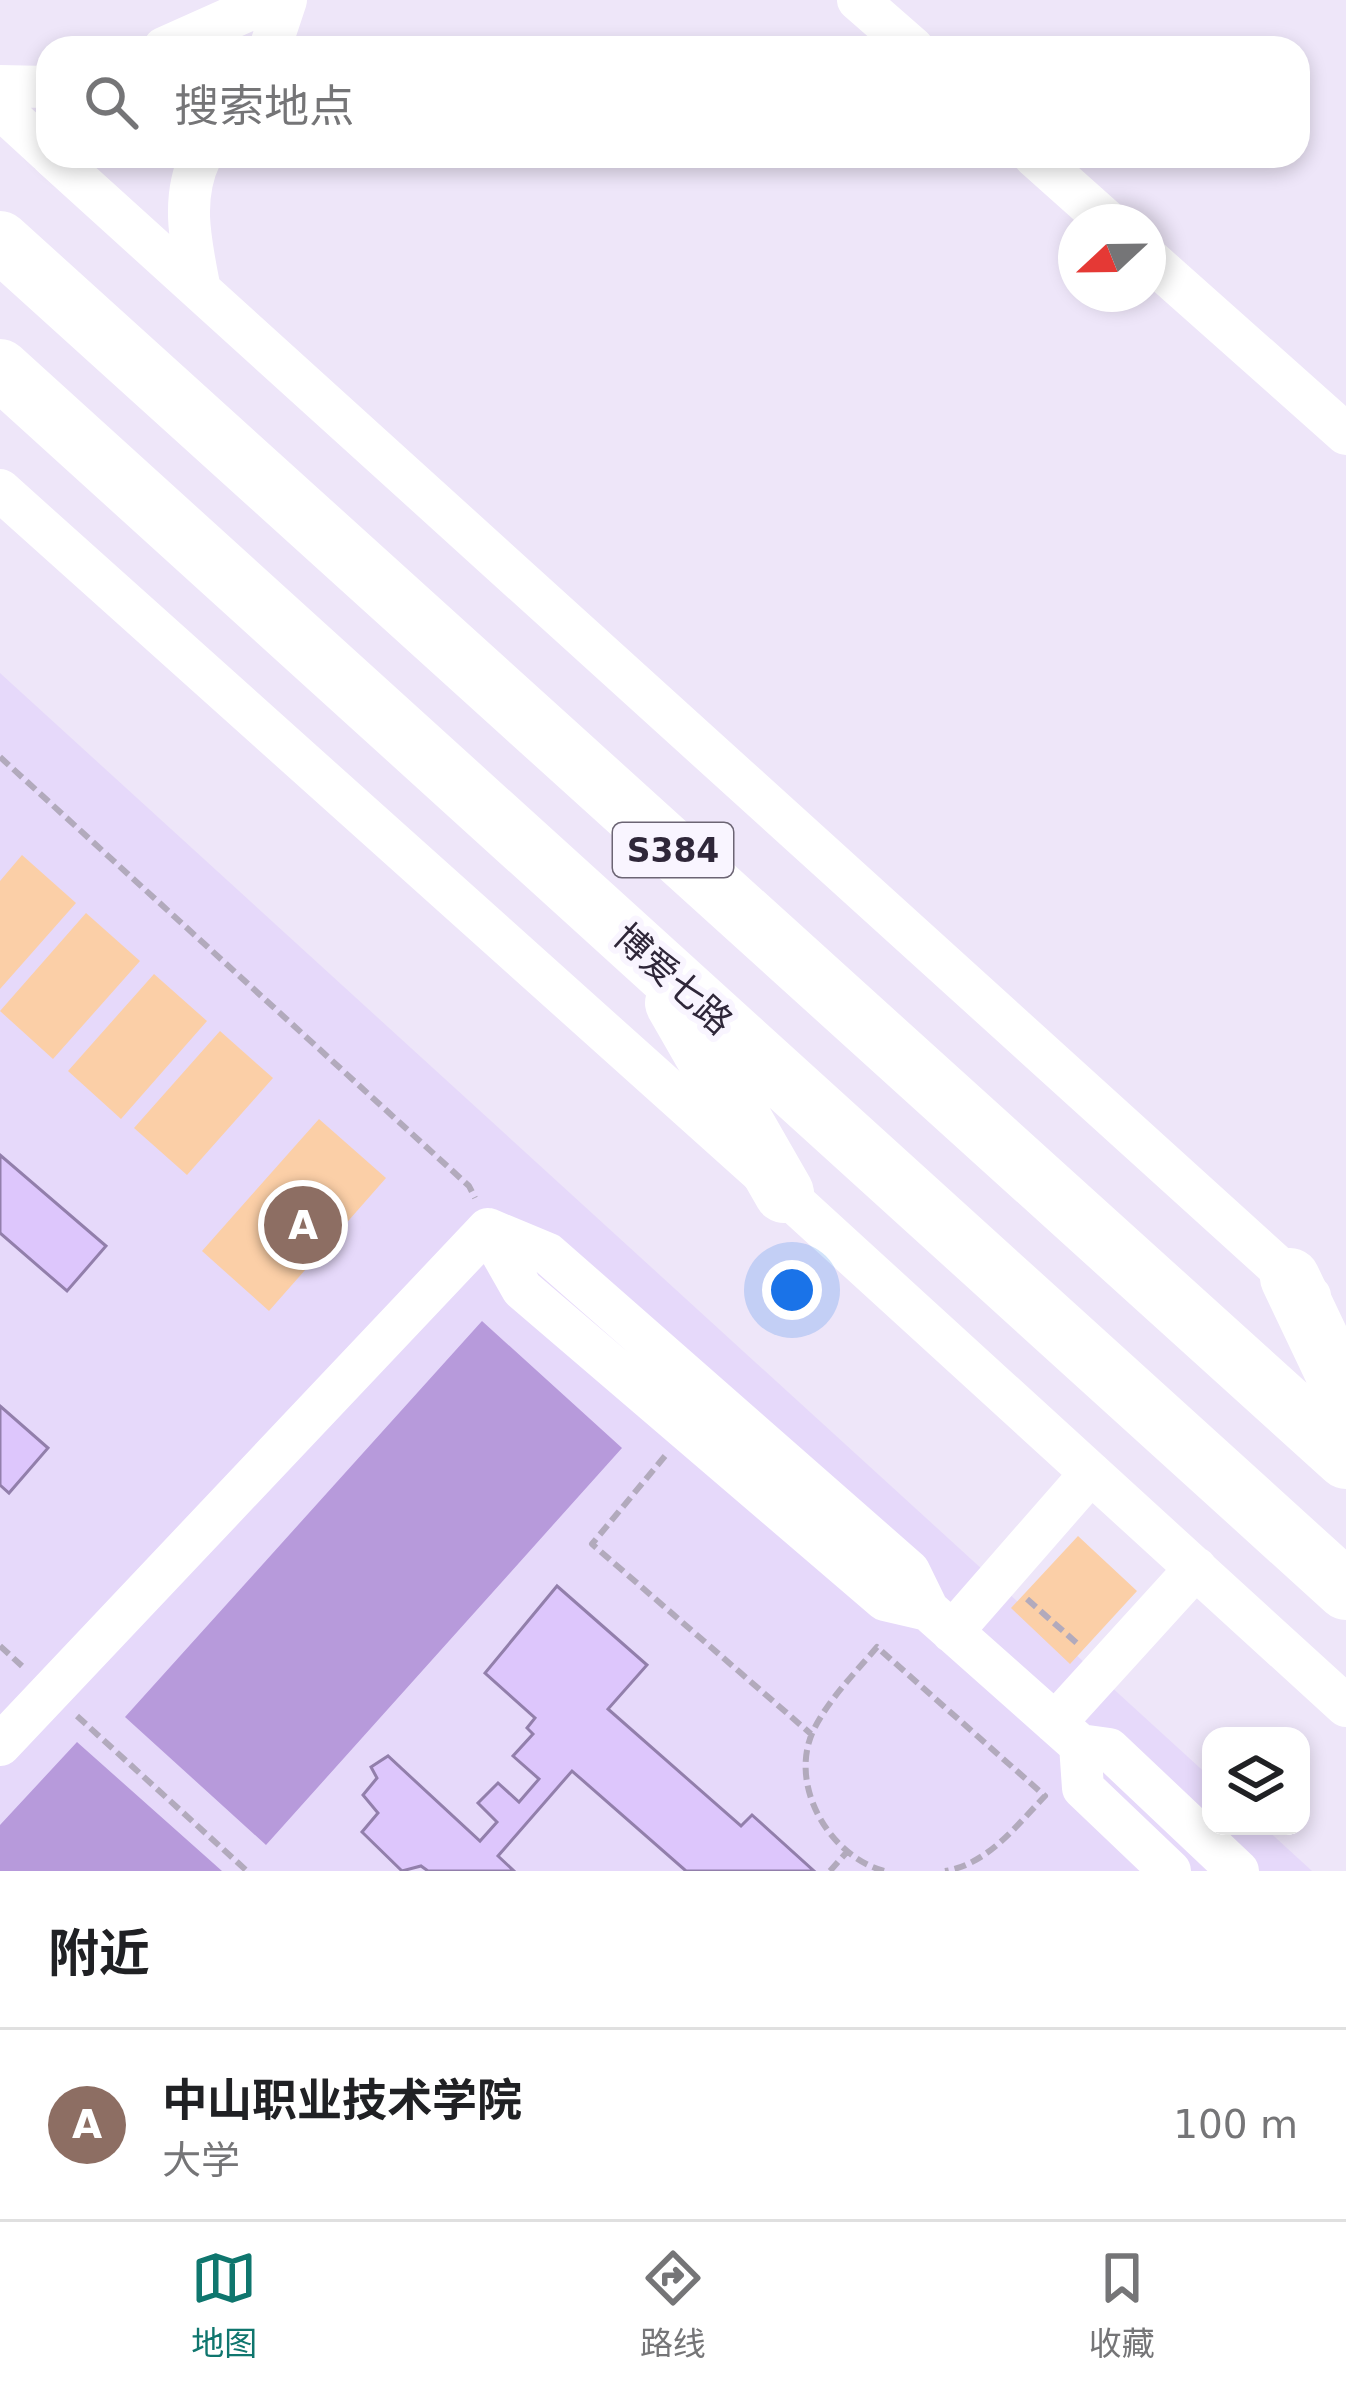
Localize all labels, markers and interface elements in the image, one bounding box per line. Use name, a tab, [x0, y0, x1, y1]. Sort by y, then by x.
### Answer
search box	[36, 36, 1310, 168]
icon: search	[78, 69, 144, 135]
text: 搜索地点	[174, 80, 354, 133]
north arrow	[1058, 204, 1166, 312]
road number: S384	[613, 823, 733, 877]
street label: 博爱七路	[606, 916, 740, 1042]
pin: A	[264, 1180, 342, 1270]
your location	[762, 1260, 822, 1320]
map controls	[1202, 1727, 1310, 1835]
button: layers	[1202, 1727, 1310, 1835]
text: 附近	[48, 1924, 150, 1983]
text: 中山职业技术学院	[162, 2074, 522, 2127]
text: A	[72, 2102, 102, 2147]
text: 100 m	[1173, 2102, 1298, 2147]
text: 大学	[162, 2138, 240, 2183]
tab: 地图	[191, 2245, 257, 2365]
tab: 路线	[640, 2245, 706, 2365]
tab: 收藏	[1089, 2245, 1155, 2365]

